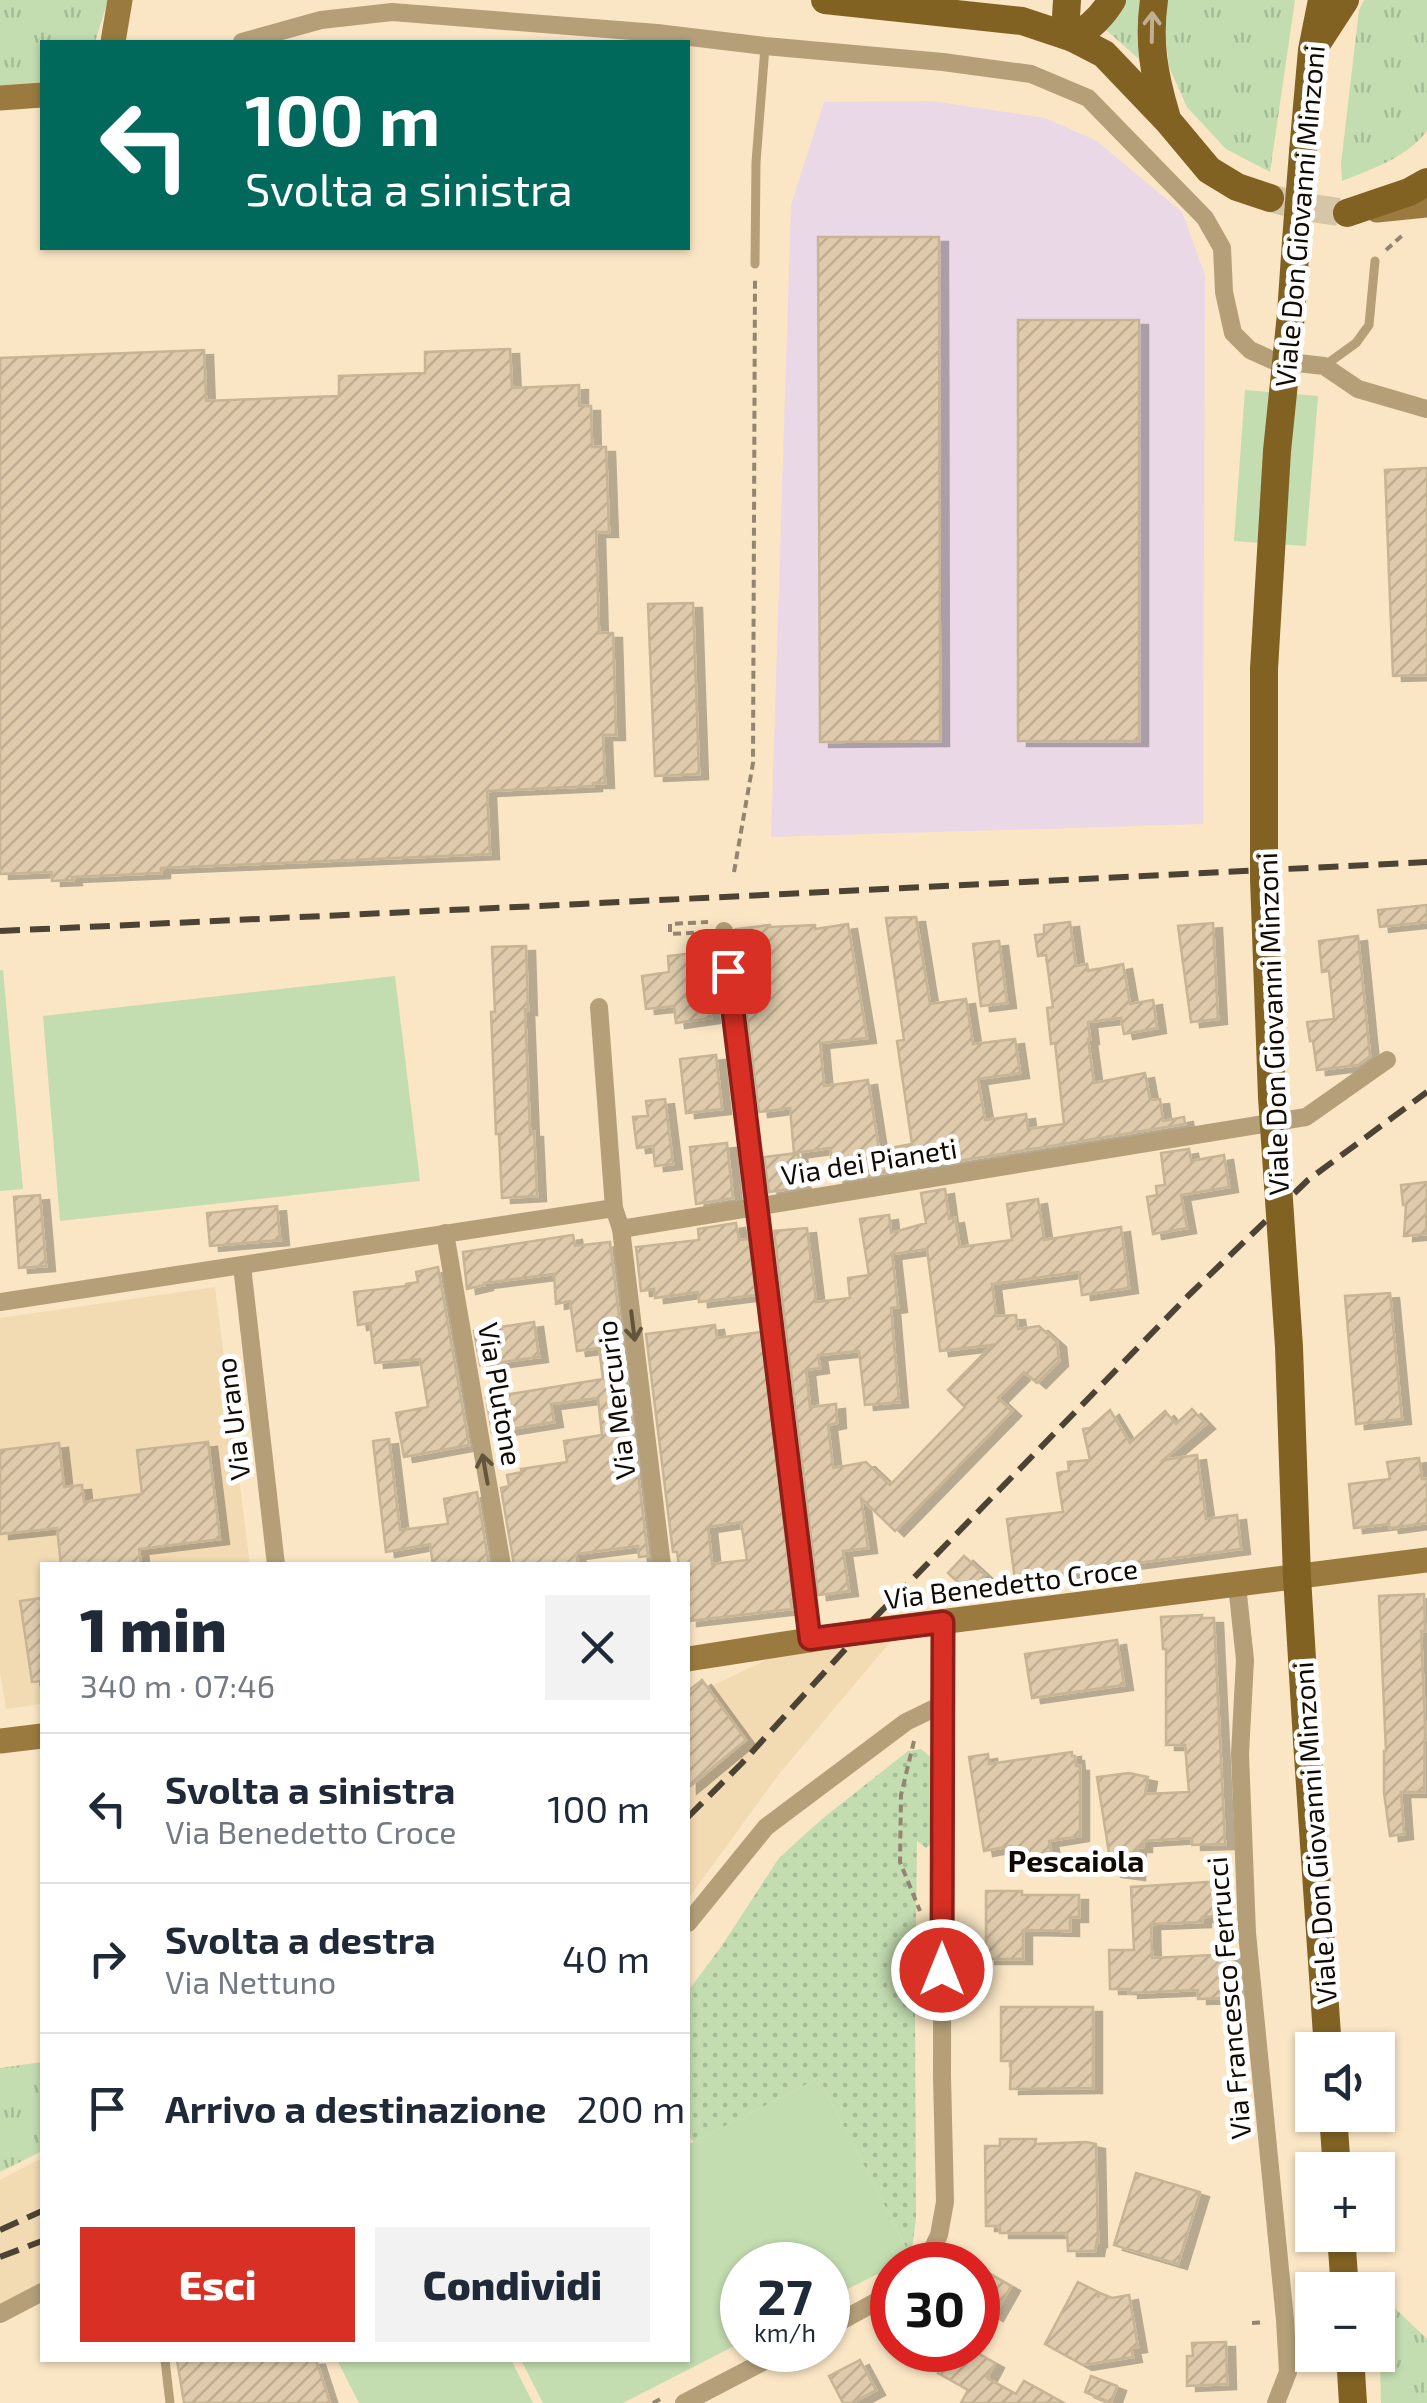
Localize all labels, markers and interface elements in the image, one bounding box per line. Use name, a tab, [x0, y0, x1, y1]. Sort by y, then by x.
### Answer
one-way arrow	[1143, 11, 1162, 43]
street label: Viale Don Giovanni Minzoni	[1267, 44, 1331, 388]
text: 100 m	[245, 76, 440, 160]
icon: left	[80, 80, 210, 210]
text: Svolta a sinistra	[245, 161, 573, 215]
street label: Viale Don Giovanni Minzoni	[1249, 852, 1295, 1196]
pin	[686, 929, 771, 1014]
icon: arrive	[701, 944, 756, 999]
street label: Via dei Pianeti	[779, 1130, 959, 1192]
one-way arrow	[624, 1309, 643, 1342]
street label: Via Mercurio	[588, 1319, 642, 1481]
street label: Via Plutone	[472, 1320, 530, 1468]
street label: Via Urano	[208, 1356, 256, 1482]
one-way arrow	[475, 1453, 494, 1486]
street label: Via Benedetto Croce	[882, 1551, 1140, 1615]
text: 1 min	[80, 1592, 227, 1664]
button: close	[545, 1595, 650, 1700]
street label: Viale Don Giovanni Minzoni	[1285, 1661, 1343, 2005]
text: 340 m · 07:46	[80, 1666, 275, 1704]
text: Svolta a sinistra	[165, 1766, 455, 1812]
icon: left	[80, 1781, 135, 1836]
text: 100 m	[547, 1785, 650, 1831]
text: Via Benedetto Croce	[165, 1812, 457, 1850]
district label: Pescaiola	[1008, 1842, 1144, 1878]
street label: Via Francesco Ferrucci	[1199, 1855, 1257, 2141]
text: Svolta a destra	[165, 1916, 436, 1962]
position arrow	[890, 1918, 994, 2022]
icon: right	[80, 1931, 135, 1986]
text: 40 m	[562, 1935, 650, 1981]
text: Via Nettuno	[165, 1962, 336, 2000]
map controls	[1295, 2032, 1395, 2372]
button: sound	[1295, 2032, 1395, 2132]
icon: arrive	[80, 2081, 135, 2136]
text: Arrivo a destinazione	[165, 2085, 546, 2131]
text: 200 m	[576, 2085, 685, 2131]
button: +	[1295, 2152, 1395, 2252]
button: Esci	[80, 2227, 355, 2342]
button: Condividi	[375, 2227, 650, 2342]
speed limit sign: 30	[870, 2242, 1000, 2372]
text: 27	[757, 2265, 813, 2325]
button: −	[1295, 2272, 1395, 2372]
text: km/h	[754, 2317, 816, 2347]

